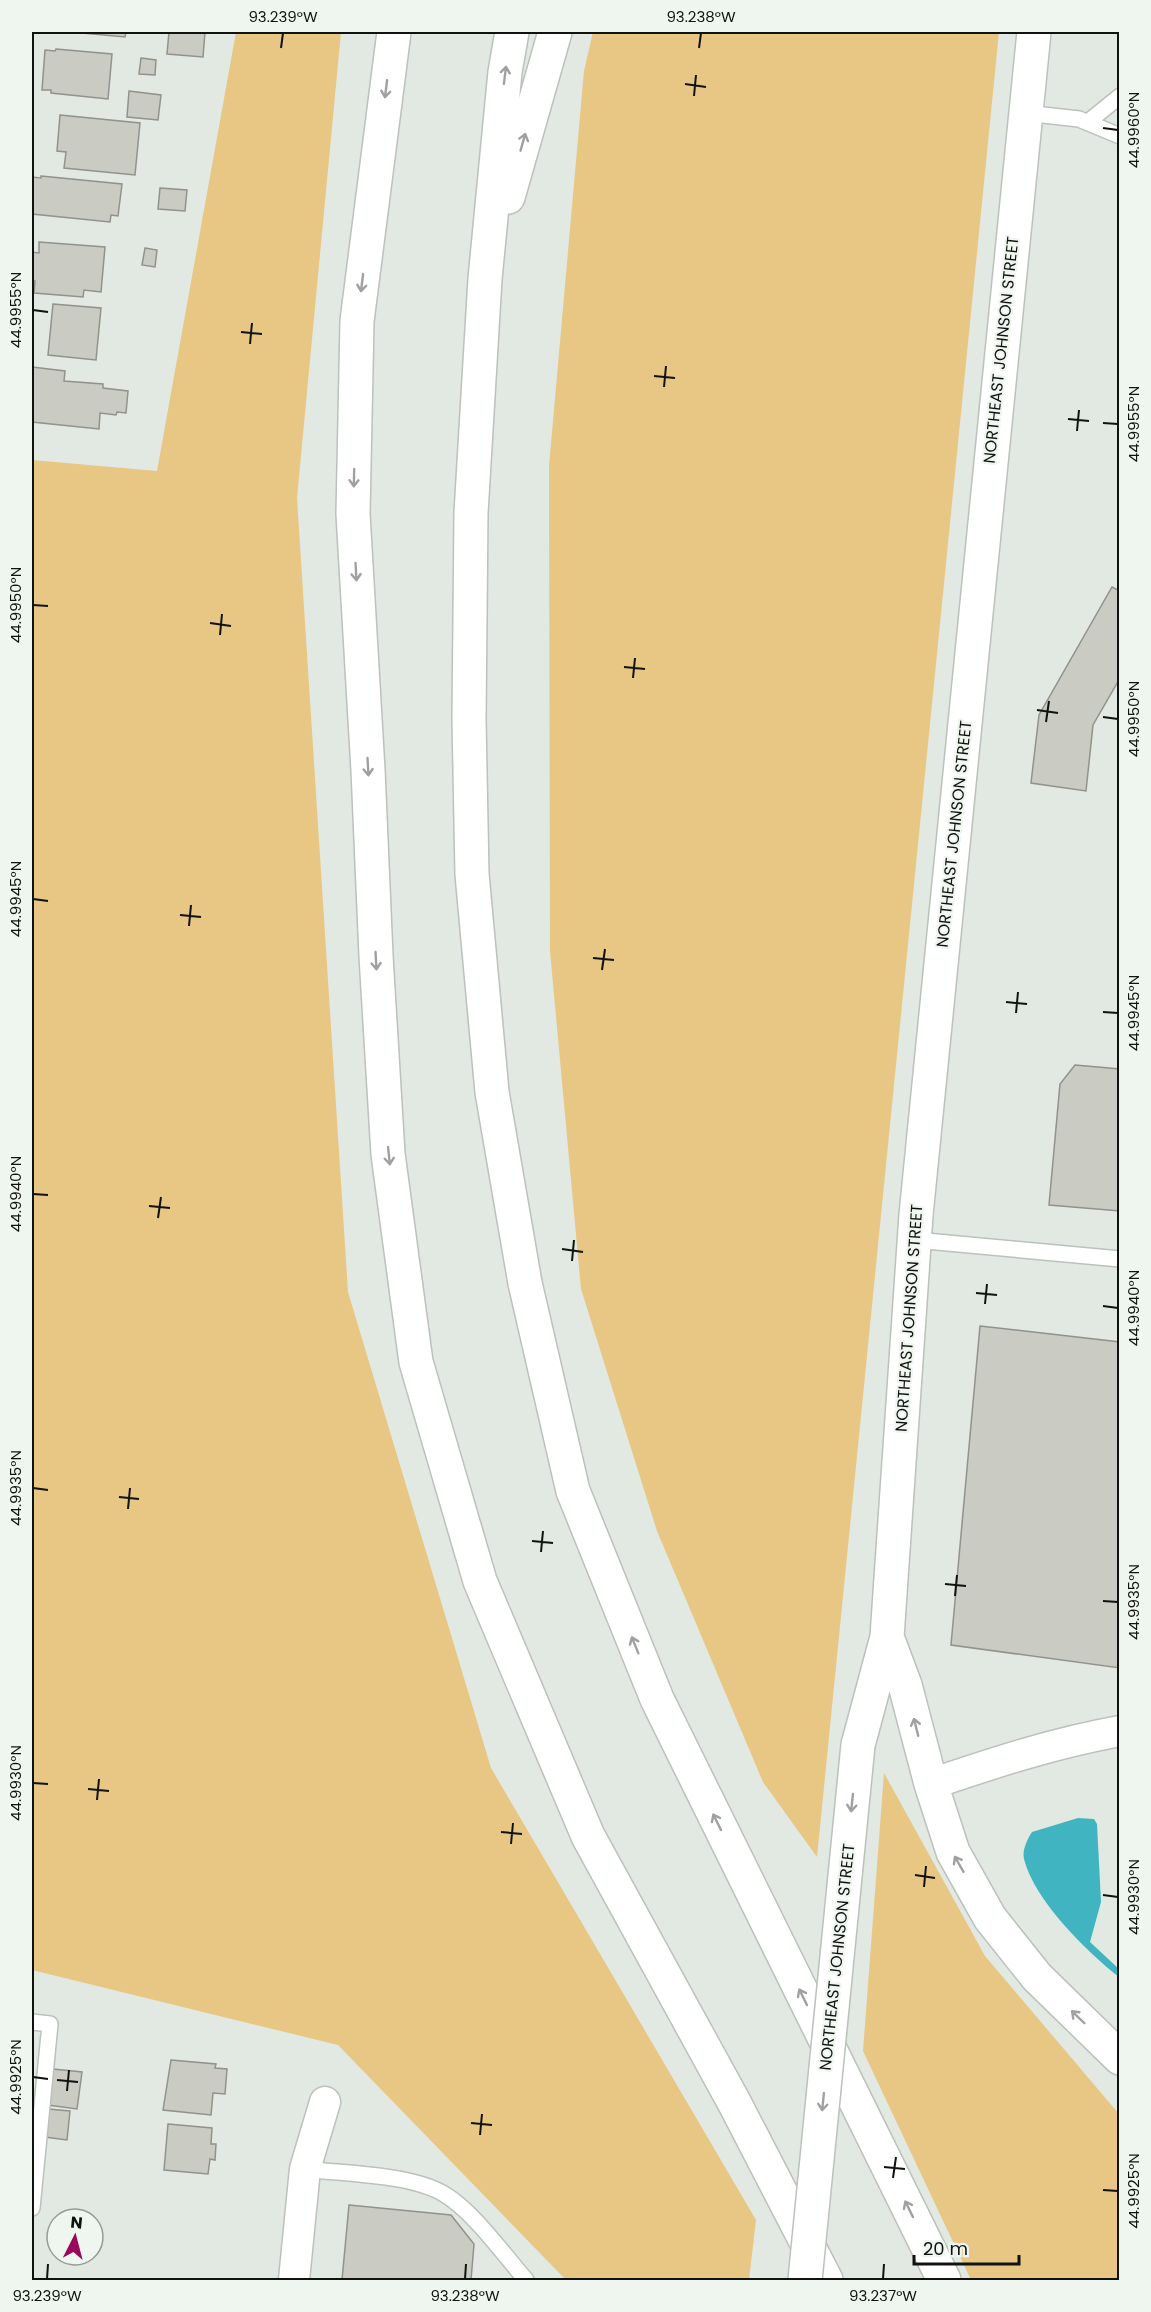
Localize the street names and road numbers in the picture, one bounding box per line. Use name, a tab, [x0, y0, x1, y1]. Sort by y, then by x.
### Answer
street label: NORTHEAST JOHNSON STREET	[978, 235, 1024, 465]
street label: NORTHEAST JOHNSON STREET	[931, 719, 977, 949]
street label: NORTHEAST JOHNSON STREET	[890, 1203, 928, 1433]
street label: NORTHEAST JOHNSON STREET	[814, 1842, 860, 2072]

